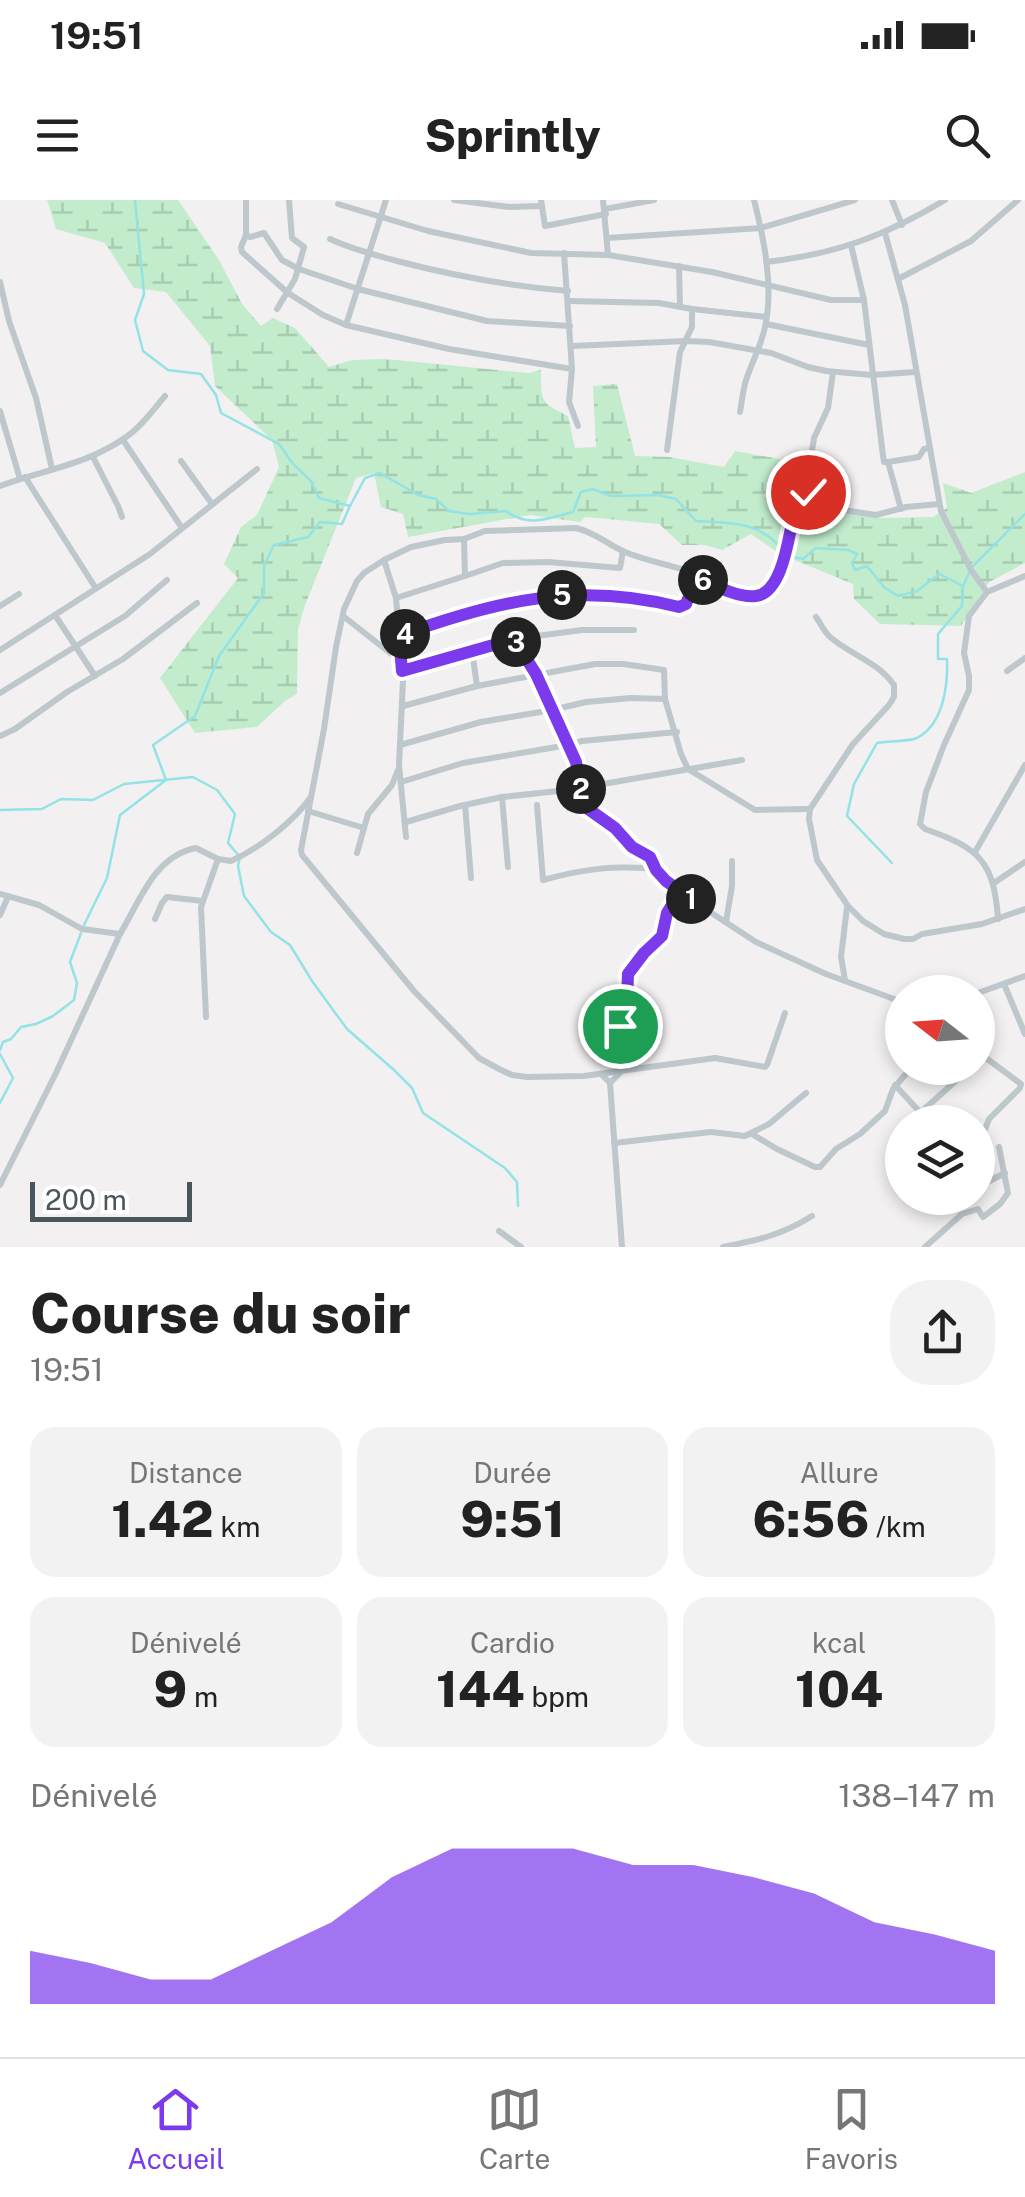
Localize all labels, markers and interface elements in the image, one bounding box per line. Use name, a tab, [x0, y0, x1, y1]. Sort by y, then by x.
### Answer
text: 19:51	[50, 13, 143, 58]
icon: menu	[30, 108, 85, 163]
icon: search	[940, 108, 995, 163]
text: Sprintly	[424, 109, 601, 162]
pin	[766, 450, 851, 535]
icon: check	[781, 465, 836, 520]
pin: 6	[678, 555, 728, 605]
text: 6	[694, 563, 712, 596]
pin: 5	[537, 570, 587, 620]
text: 5	[553, 578, 571, 611]
pin: 4	[380, 609, 430, 659]
text: 4	[396, 617, 414, 650]
pin: 3	[491, 617, 541, 667]
text: 3	[507, 625, 525, 658]
pin: 2	[556, 764, 606, 814]
text: 2	[572, 772, 590, 805]
pin: 1	[666, 874, 716, 924]
text: 1	[685, 882, 697, 915]
north arrow	[885, 975, 995, 1085]
map controls	[885, 975, 995, 1215]
pin	[578, 984, 663, 1069]
icon: arrive	[593, 999, 648, 1054]
button: layers	[885, 1105, 995, 1215]
scale bar	[30, 1177, 192, 1221]
text: 200 m	[45, 1183, 127, 1216]
button: share	[890, 1280, 995, 1385]
text: Course du soir	[30, 1281, 410, 1345]
text: 19:51	[30, 1351, 104, 1388]
text: Distance	[129, 1456, 243, 1489]
text: Durée	[473, 1456, 552, 1489]
text: Allure	[800, 1456, 879, 1489]
text: 1.42	[111, 1489, 214, 1548]
text: 9:51	[460, 1489, 565, 1548]
text: 6:56	[752, 1489, 869, 1548]
text: km	[214, 1510, 260, 1543]
text: /km	[869, 1510, 926, 1543]
text: Dénivelé	[130, 1626, 242, 1659]
text: Cardio	[470, 1626, 555, 1659]
text: kcal	[812, 1626, 866, 1659]
text: 9	[153, 1659, 187, 1718]
text: 144	[436, 1659, 525, 1718]
text: 104	[795, 1659, 883, 1718]
text: m	[187, 1680, 218, 1713]
text: bpm	[525, 1680, 589, 1713]
text: Dénivelé	[30, 1777, 158, 1814]
text: 138–147 m	[838, 1777, 995, 1814]
tab: Accueil	[127, 2082, 225, 2175]
tab: Carte	[479, 2082, 550, 2175]
tab: Favoris	[805, 2082, 898, 2175]

